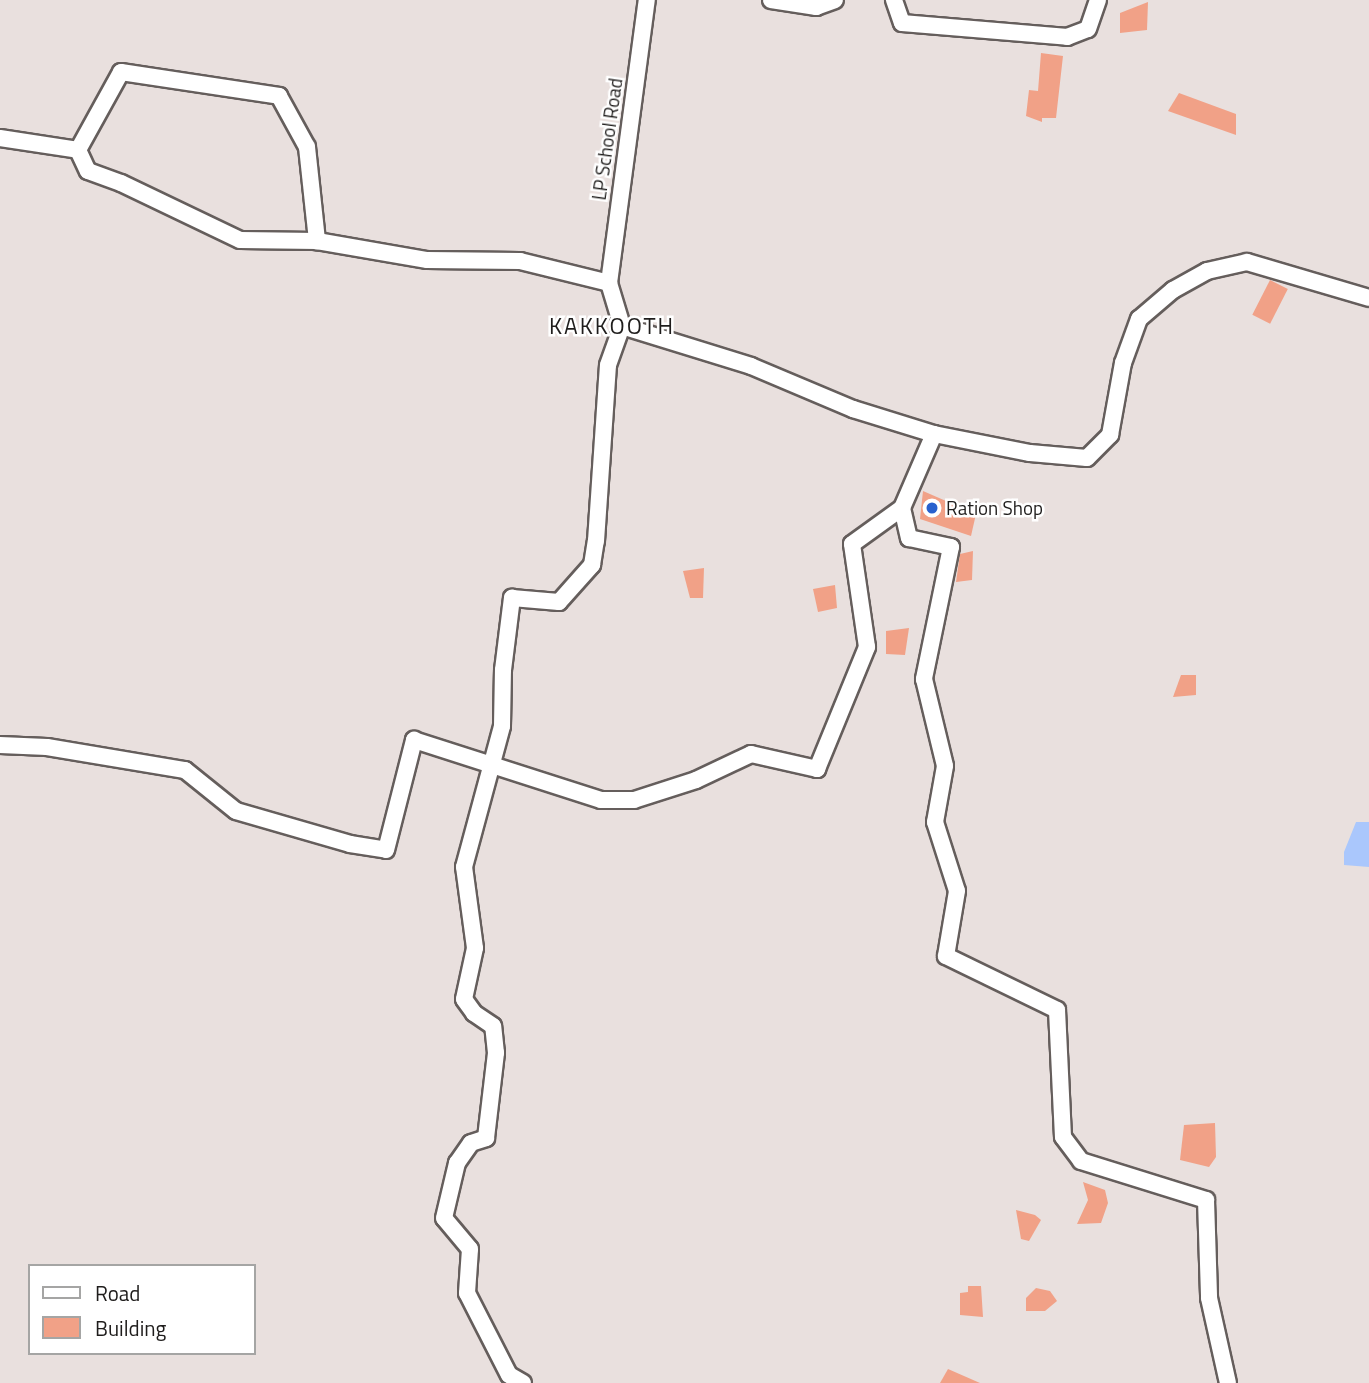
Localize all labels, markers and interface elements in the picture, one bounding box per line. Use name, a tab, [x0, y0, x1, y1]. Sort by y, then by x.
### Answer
street label: LP School Road	[587, 76, 627, 202]
district label: KAKKOOTH	[550, 312, 674, 340]
place label: Ration Shop	[946, 497, 1043, 519]
marker: Ration Shop	[924, 500, 940, 516]
legend	[28, 1264, 256, 1355]
text: Road	[95, 1277, 140, 1309]
text: Building	[95, 1312, 166, 1344]

